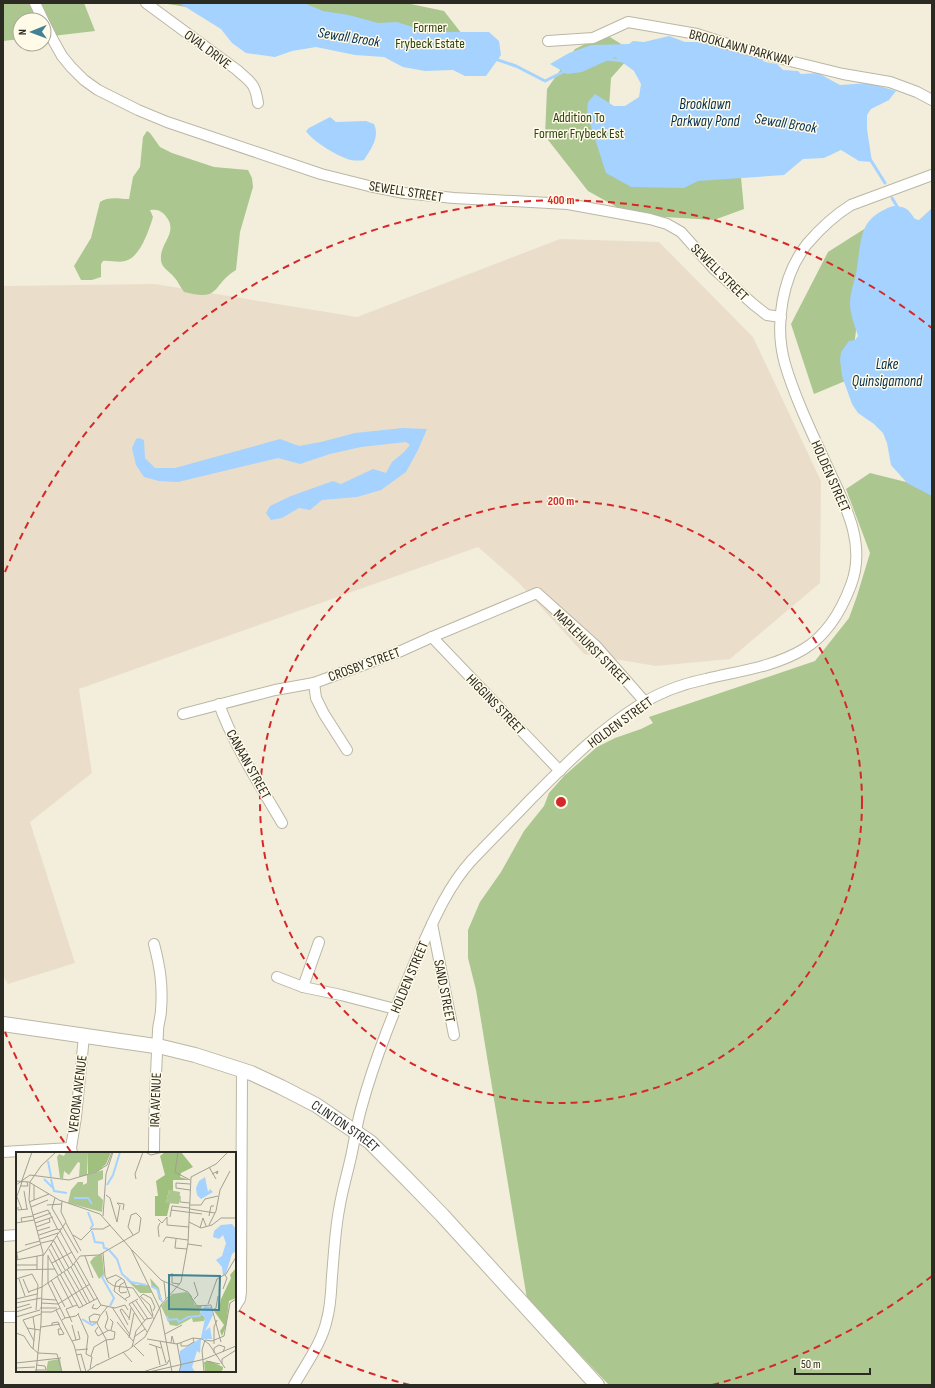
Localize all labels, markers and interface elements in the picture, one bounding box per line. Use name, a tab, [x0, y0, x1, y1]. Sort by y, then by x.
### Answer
north arrow	[12, 12, 52, 52]
park label: Former Frybeck Estate	[395, 19, 465, 52]
water label: Sewall Brook	[317, 23, 382, 52]
street label: BROOKLAWN PARKWAY	[687, 25, 795, 70]
street label: OVAL DRIVE	[181, 26, 235, 73]
text: N	[16, 29, 29, 35]
water label: Brooklawn Parkway Pond	[670, 95, 740, 131]
park label: Addition To Former Frybeck Est	[534, 109, 624, 142]
water label: Sewall Brook	[754, 109, 819, 138]
street label: SEWELL STREET	[368, 177, 444, 206]
text: 400 m	[548, 193, 574, 208]
street label: SEWELL STREET	[687, 240, 752, 305]
water label: Lake Quinsigamond	[852, 355, 923, 391]
street label: HOLDEN STREET	[807, 438, 854, 515]
text: 200 m	[548, 494, 574, 509]
street label: MAPLEHURST STREET	[550, 606, 634, 689]
street label: CROSBY STREET	[326, 643, 403, 685]
street label: HIGGINS STREET	[463, 671, 529, 738]
street label: HOLDEN STREET	[584, 693, 656, 752]
street label: CANAAN STREET	[223, 727, 275, 802]
centre of rings	[554, 795, 568, 809]
street label: HOLDEN STREET	[387, 938, 432, 1016]
street label: SAND STREET	[430, 958, 459, 1024]
street label: VERONA AVENUE	[64, 1054, 91, 1134]
street label: IRA AVENUE	[146, 1072, 165, 1128]
street label: CLINTON STREET	[308, 1096, 383, 1156]
inset map	[16, 1152, 236, 1372]
scale bar	[795, 1350, 870, 1376]
text: 50 m	[801, 1357, 821, 1372]

